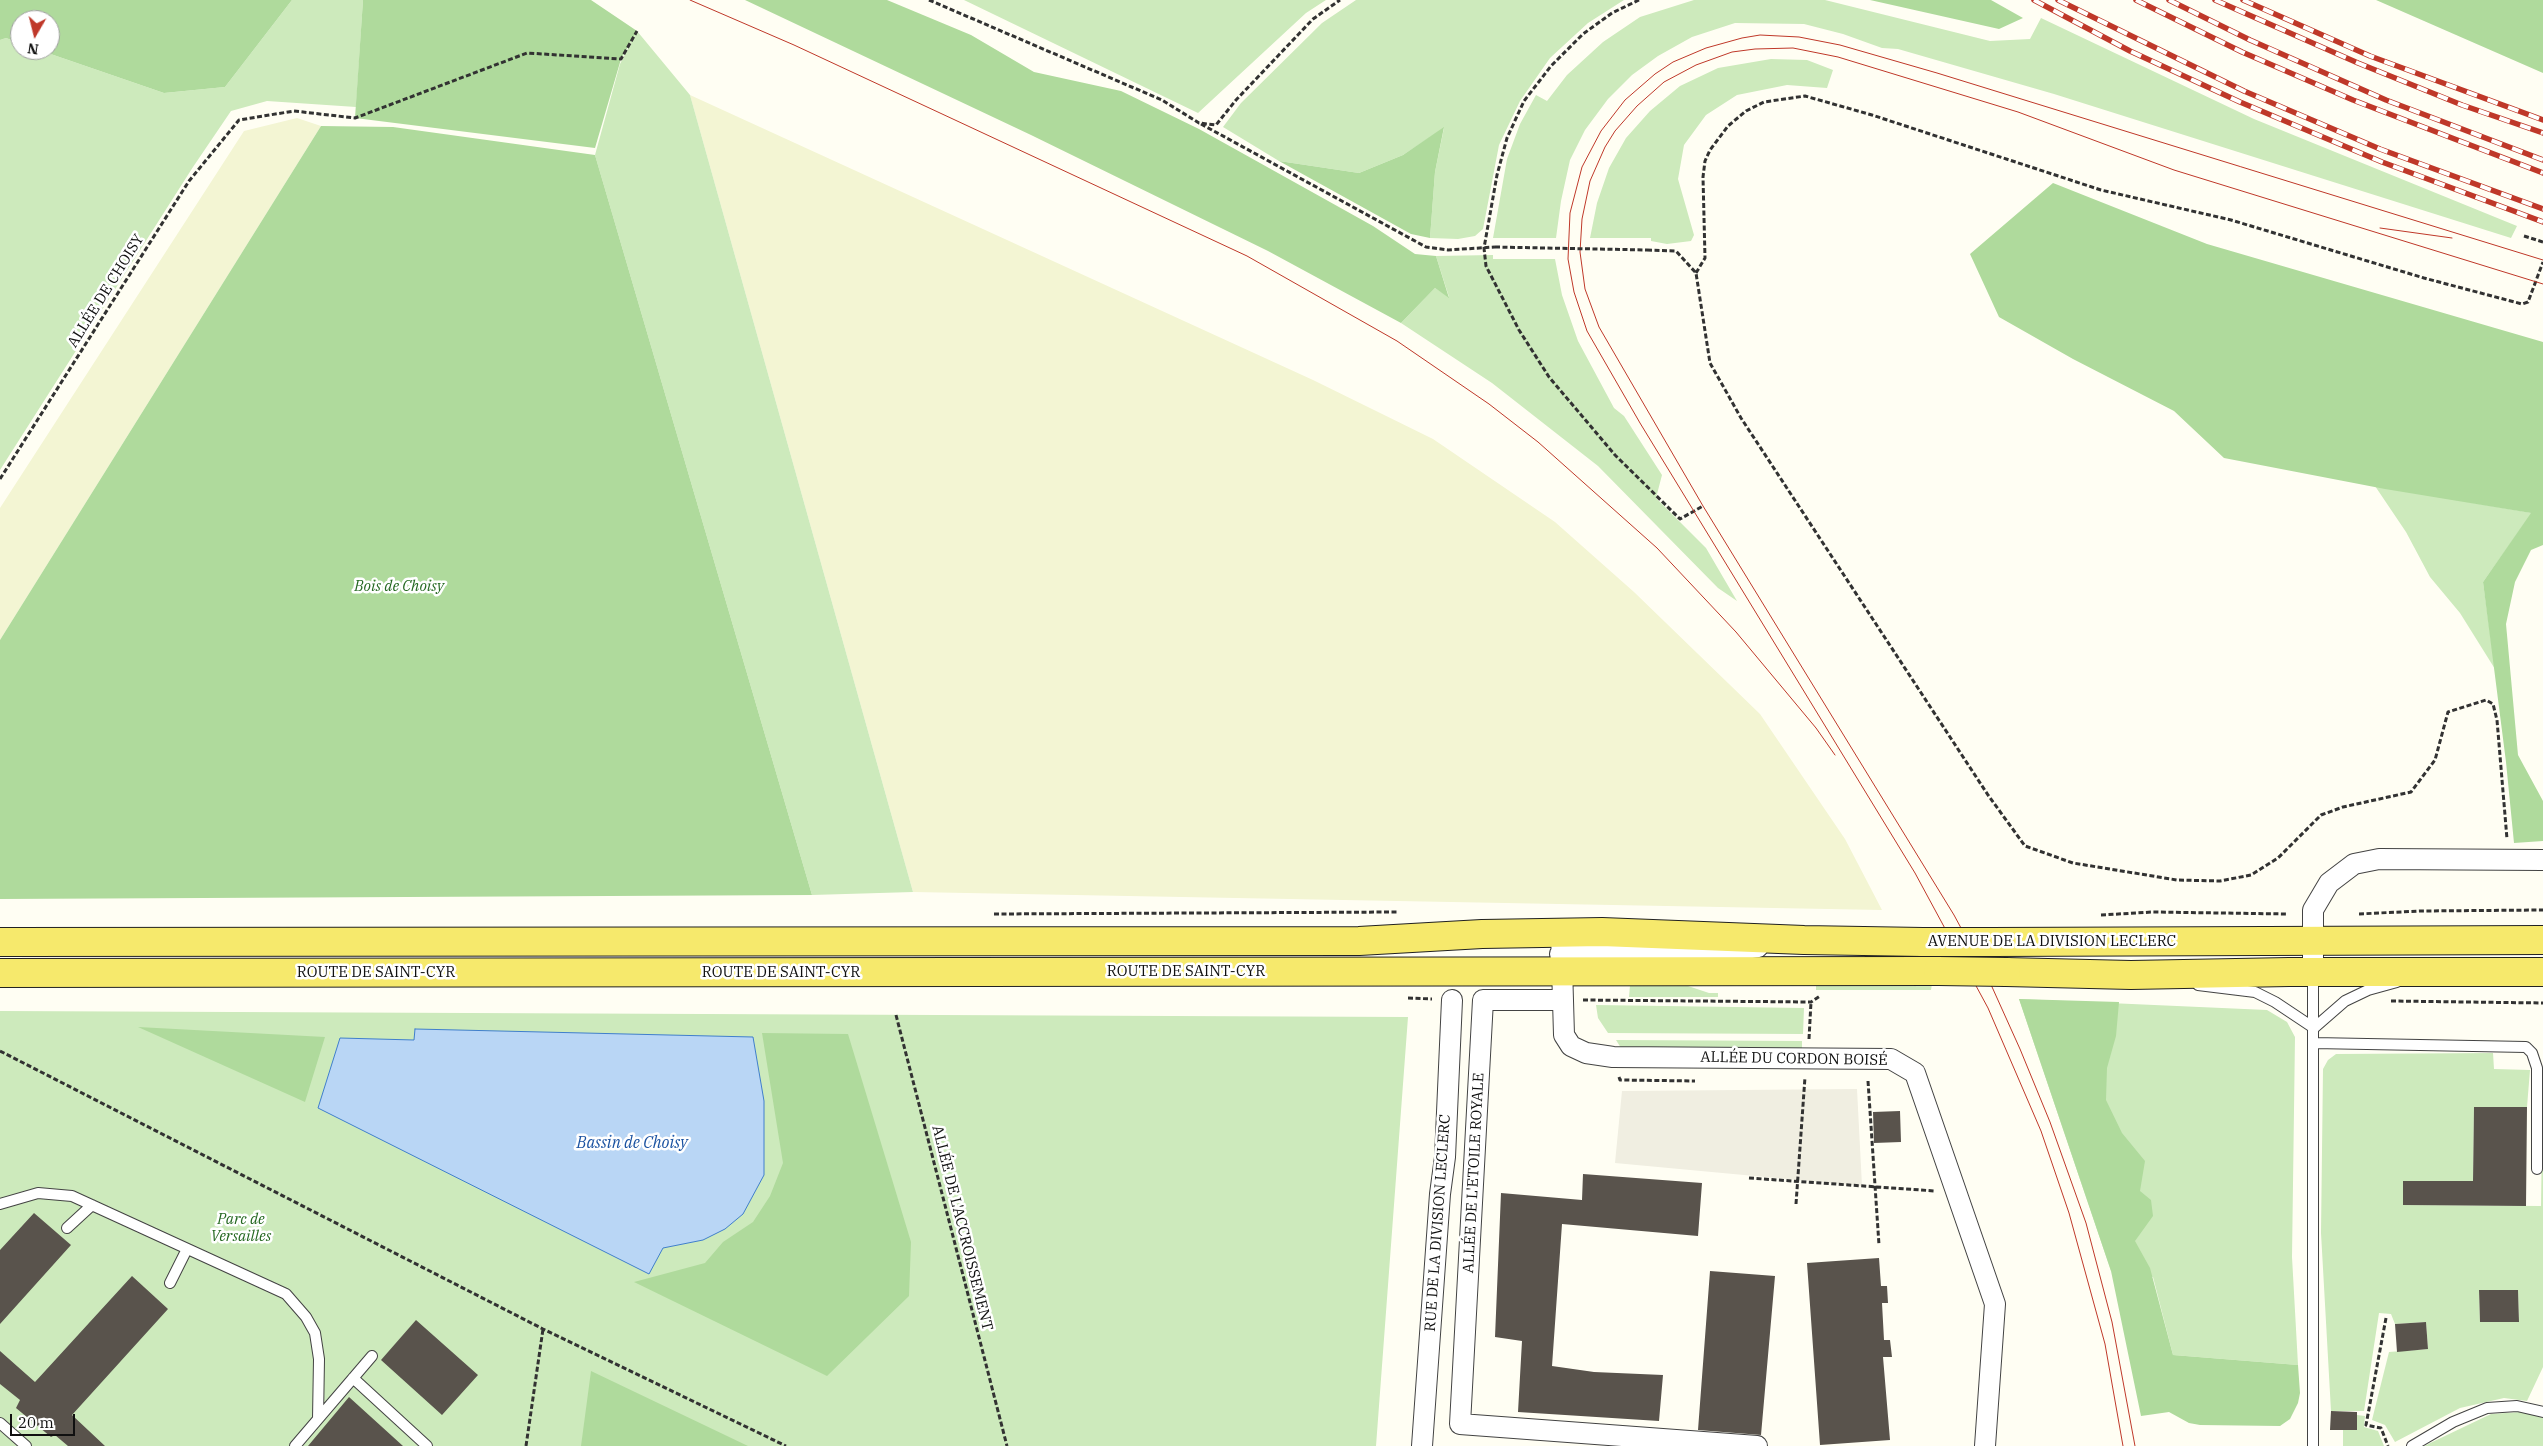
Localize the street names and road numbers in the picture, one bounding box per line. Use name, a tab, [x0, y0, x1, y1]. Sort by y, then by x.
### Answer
street label: ALLÉE DE CHOISY	[64, 231, 148, 351]
street label: AVENUE DE LA DIVISION LECLERC	[1928, 933, 2176, 951]
street label: ROUTE DE SAINT-CYR	[1107, 963, 1265, 981]
street label: ROUTE DE SAINT-CYR	[297, 964, 455, 982]
street label: ROUTE DE SAINT-CYR	[702, 964, 860, 982]
street label: ALLÉE DU CORDON BOISÉ	[1700, 1048, 1888, 1070]
street label: ALLÉE DE L'ETOILE ROYALE	[1460, 1072, 1488, 1274]
street label: RUE DE LA DIVISION LECLERC	[1421, 1114, 1455, 1332]
street label: ALLÉE DE L'ACCROISSEMENT	[928, 1123, 996, 1333]

